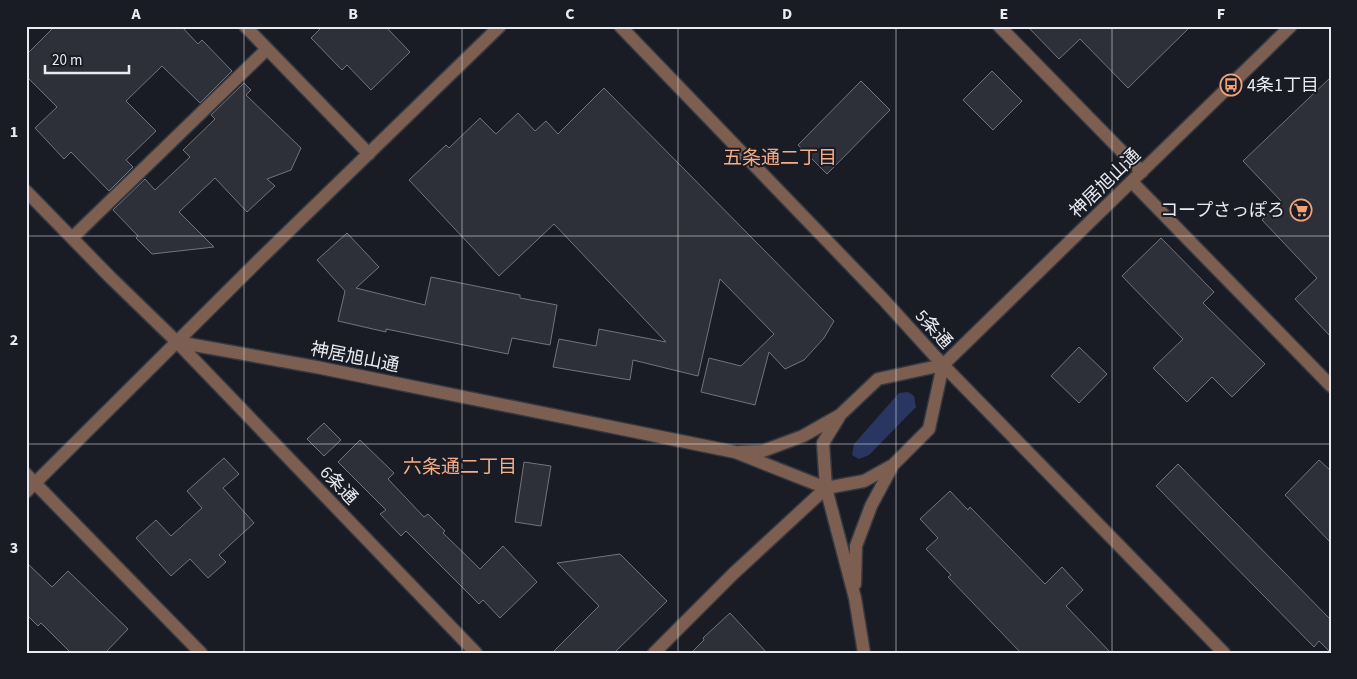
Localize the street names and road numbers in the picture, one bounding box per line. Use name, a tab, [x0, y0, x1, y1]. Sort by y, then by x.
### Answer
street label: 神居旭山通	[1064, 143, 1146, 224]
street label: 5条通	[909, 304, 958, 354]
street label: 神居旭山通	[308, 337, 401, 378]
street label: 6条通	[314, 460, 363, 510]

